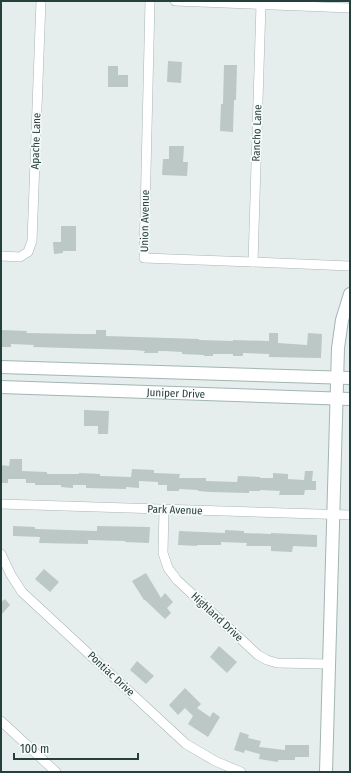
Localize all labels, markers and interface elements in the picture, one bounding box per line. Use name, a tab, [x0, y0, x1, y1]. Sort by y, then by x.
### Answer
street label: Rancho Lane	[250, 104, 264, 162]
street label: Apache Lane	[29, 112, 43, 170]
street label: Union Avenue	[138, 190, 152, 252]
street label: Juniper Drive	[146, 386, 205, 401]
street label: Park Avenue	[147, 503, 203, 517]
street label: Highland Drive	[188, 590, 246, 644]
street label: Pontiac Drive	[85, 649, 137, 699]
scale bar	[14, 735, 138, 761]
text: 100 m	[20, 742, 49, 756]

